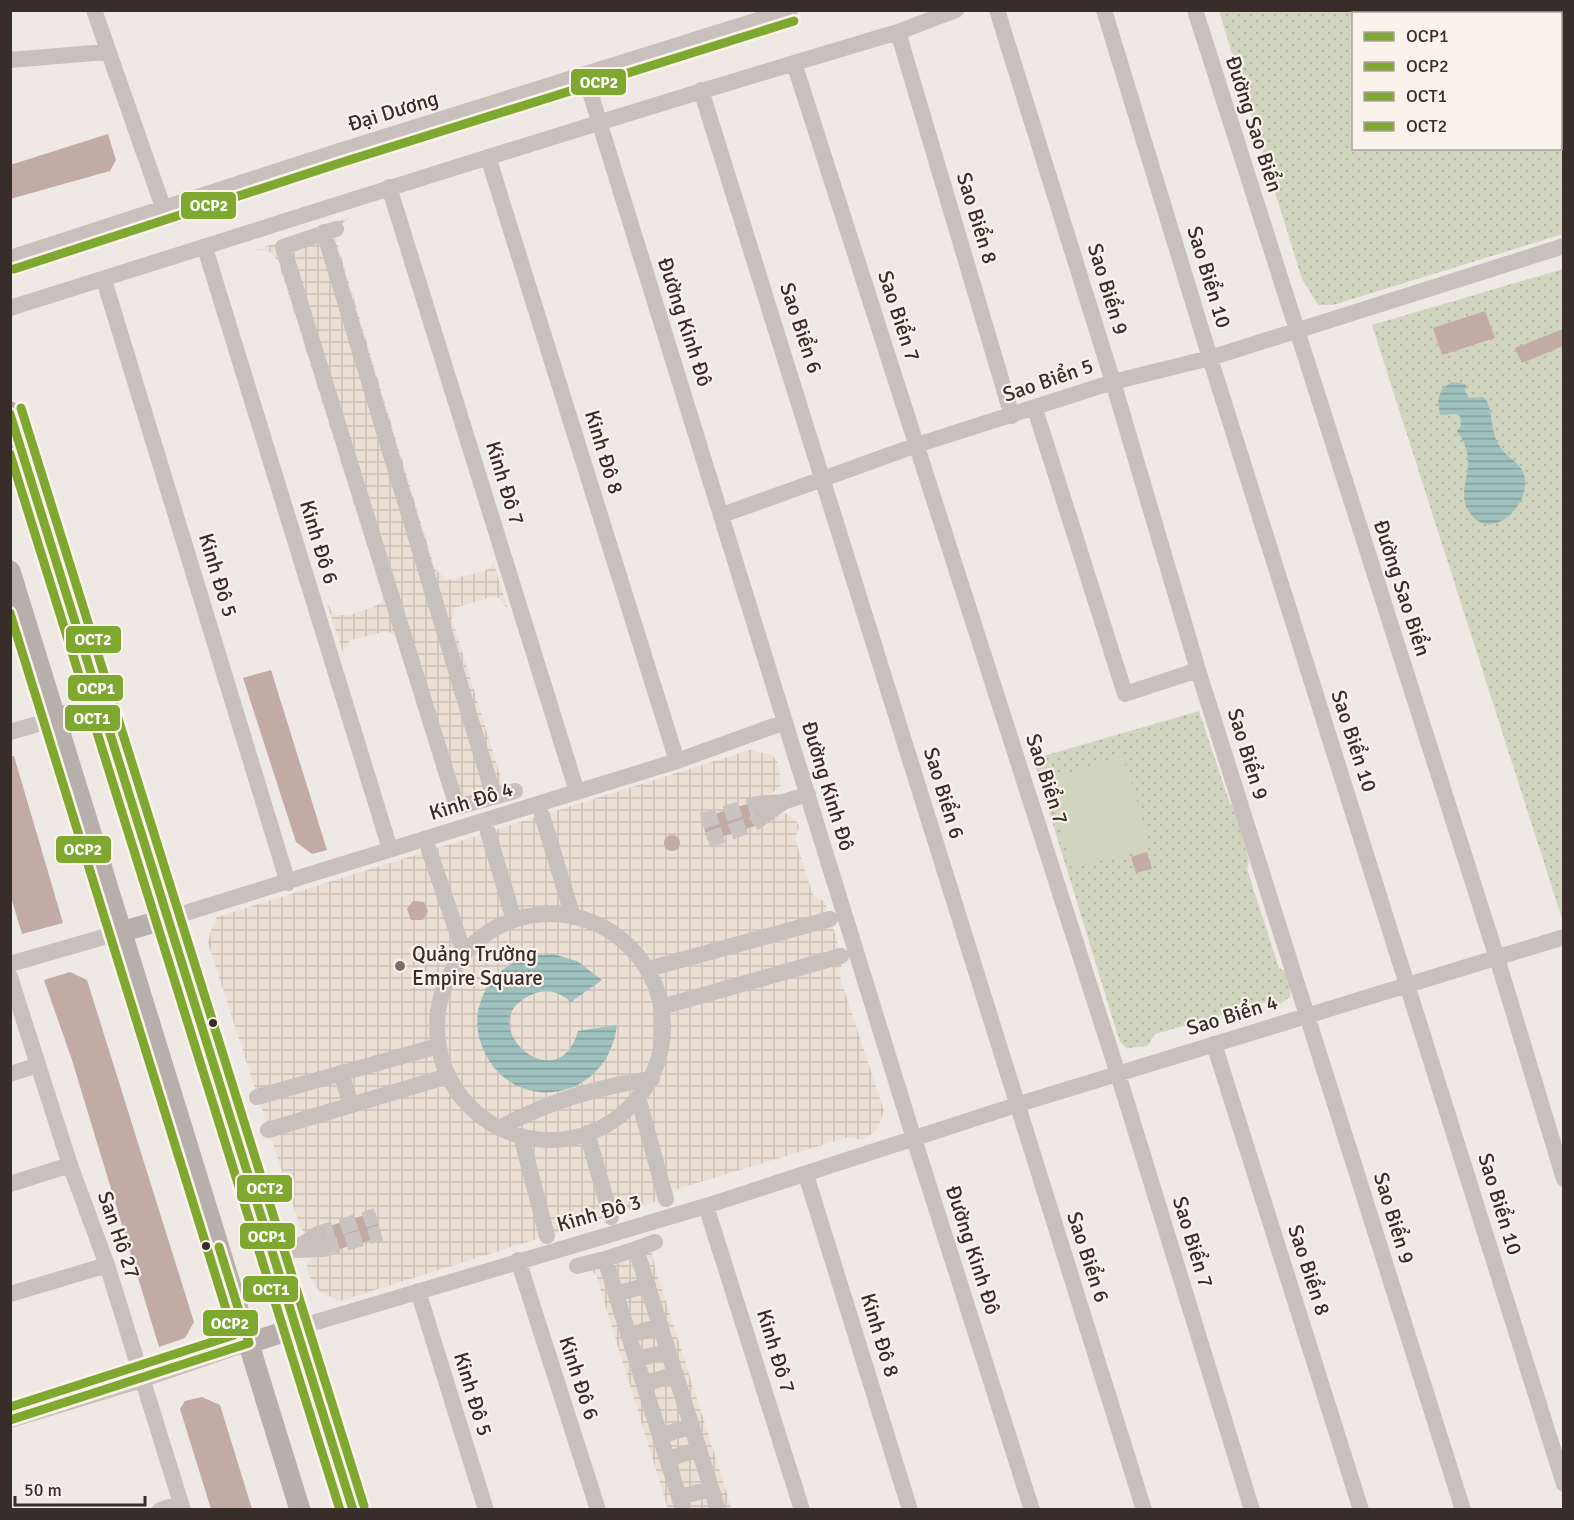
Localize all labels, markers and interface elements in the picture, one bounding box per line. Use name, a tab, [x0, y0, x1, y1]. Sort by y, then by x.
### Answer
legend	[1352, 12, 1562, 150]
text: OCP1	[1406, 25, 1449, 47]
street label: Đường Sao Biển	[1220, 52, 1289, 195]
text: OCP2	[1406, 55, 1449, 77]
line badge: OCP2	[570, 68, 627, 96]
text: OCP2	[580, 73, 618, 93]
street label: Đại Dương	[345, 85, 441, 137]
text: OCT1	[1406, 85, 1447, 107]
text: OCT2	[1406, 115, 1447, 137]
street label: Sao Biển 8	[951, 169, 1004, 267]
line badge: OCP2	[180, 191, 237, 220]
text: OCP2	[190, 196, 228, 216]
street label: Sao Biển 10	[1181, 222, 1238, 331]
street label: Sao Biển 9	[1082, 240, 1135, 338]
street label: Đường Kinh Đô	[652, 254, 718, 390]
street label: Sao Biển 7	[872, 267, 927, 365]
street label: Sao Biển 6	[774, 279, 829, 377]
street label: Sao Biển 5	[999, 351, 1097, 408]
street label: Kinh Đô 8	[579, 407, 629, 497]
street label: Kinh Đô 7	[480, 438, 530, 528]
street label: Kinh Đô 6	[294, 497, 344, 587]
street label: Đường Sao Biển	[1368, 516, 1437, 659]
street label: Kinh Đô 5	[193, 530, 243, 620]
line badge: OCT2	[65, 625, 122, 654]
text: OCT2	[74, 630, 112, 650]
line badge: OCP1	[67, 674, 124, 702]
text: OCP1	[77, 679, 116, 699]
street label: Sao Biển 10	[1325, 687, 1384, 795]
line badge: OCT1	[64, 704, 121, 732]
street label: Sao Biển 9	[1222, 705, 1275, 803]
text: OCT1	[73, 709, 111, 729]
street label: Đường Kinh Đô	[796, 718, 860, 854]
street label: Sao Biển 7	[1020, 730, 1075, 828]
street label: Sao Biển 6	[918, 744, 971, 842]
street label: Kinh Đô 4	[426, 776, 516, 826]
line badge: OCP2	[55, 835, 112, 864]
text: OCP2	[64, 840, 102, 860]
place label: Quảng Trường Empire Square	[412, 941, 543, 991]
marker: Quảng Trường Empire Square	[393, 959, 407, 973]
street label: Sao Biển 4	[1183, 988, 1281, 1041]
unlabelled marker	[207, 1017, 219, 1029]
street label: Sao Biển 10	[1472, 1149, 1529, 1258]
street label: Sao Biển 9	[1368, 1169, 1421, 1267]
line badge: OCT2	[236, 1174, 293, 1203]
text: OCT2	[246, 1179, 284, 1199]
street label: Đường Kinh Đô	[940, 1182, 1006, 1318]
street label: San Hô 27	[92, 1188, 146, 1282]
street label: Kinh Đô 3	[554, 1189, 644, 1237]
street label: Sao Biển 7	[1167, 1193, 1220, 1291]
street label: Sao Biển 6	[1061, 1208, 1116, 1306]
street label: Sao Biển 8	[1282, 1221, 1337, 1319]
line badge: OCP1	[239, 1222, 296, 1250]
text: OCP1	[248, 1227, 287, 1247]
unlabelled marker	[200, 1240, 212, 1252]
line badge: OCT1	[242, 1275, 299, 1303]
text: OCT1	[252, 1280, 290, 1300]
street label: Kinh Đô 8	[855, 1290, 905, 1380]
street label: Kinh Đô 7	[751, 1306, 801, 1396]
line badge: OCP2	[202, 1309, 259, 1337]
text: OCP2	[211, 1314, 249, 1334]
street label: Kinh Đô 6	[553, 1333, 605, 1423]
street label: Kinh Đô 5	[448, 1349, 498, 1439]
scale bar	[15, 1469, 146, 1507]
text: 50 m	[24, 1479, 62, 1501]

